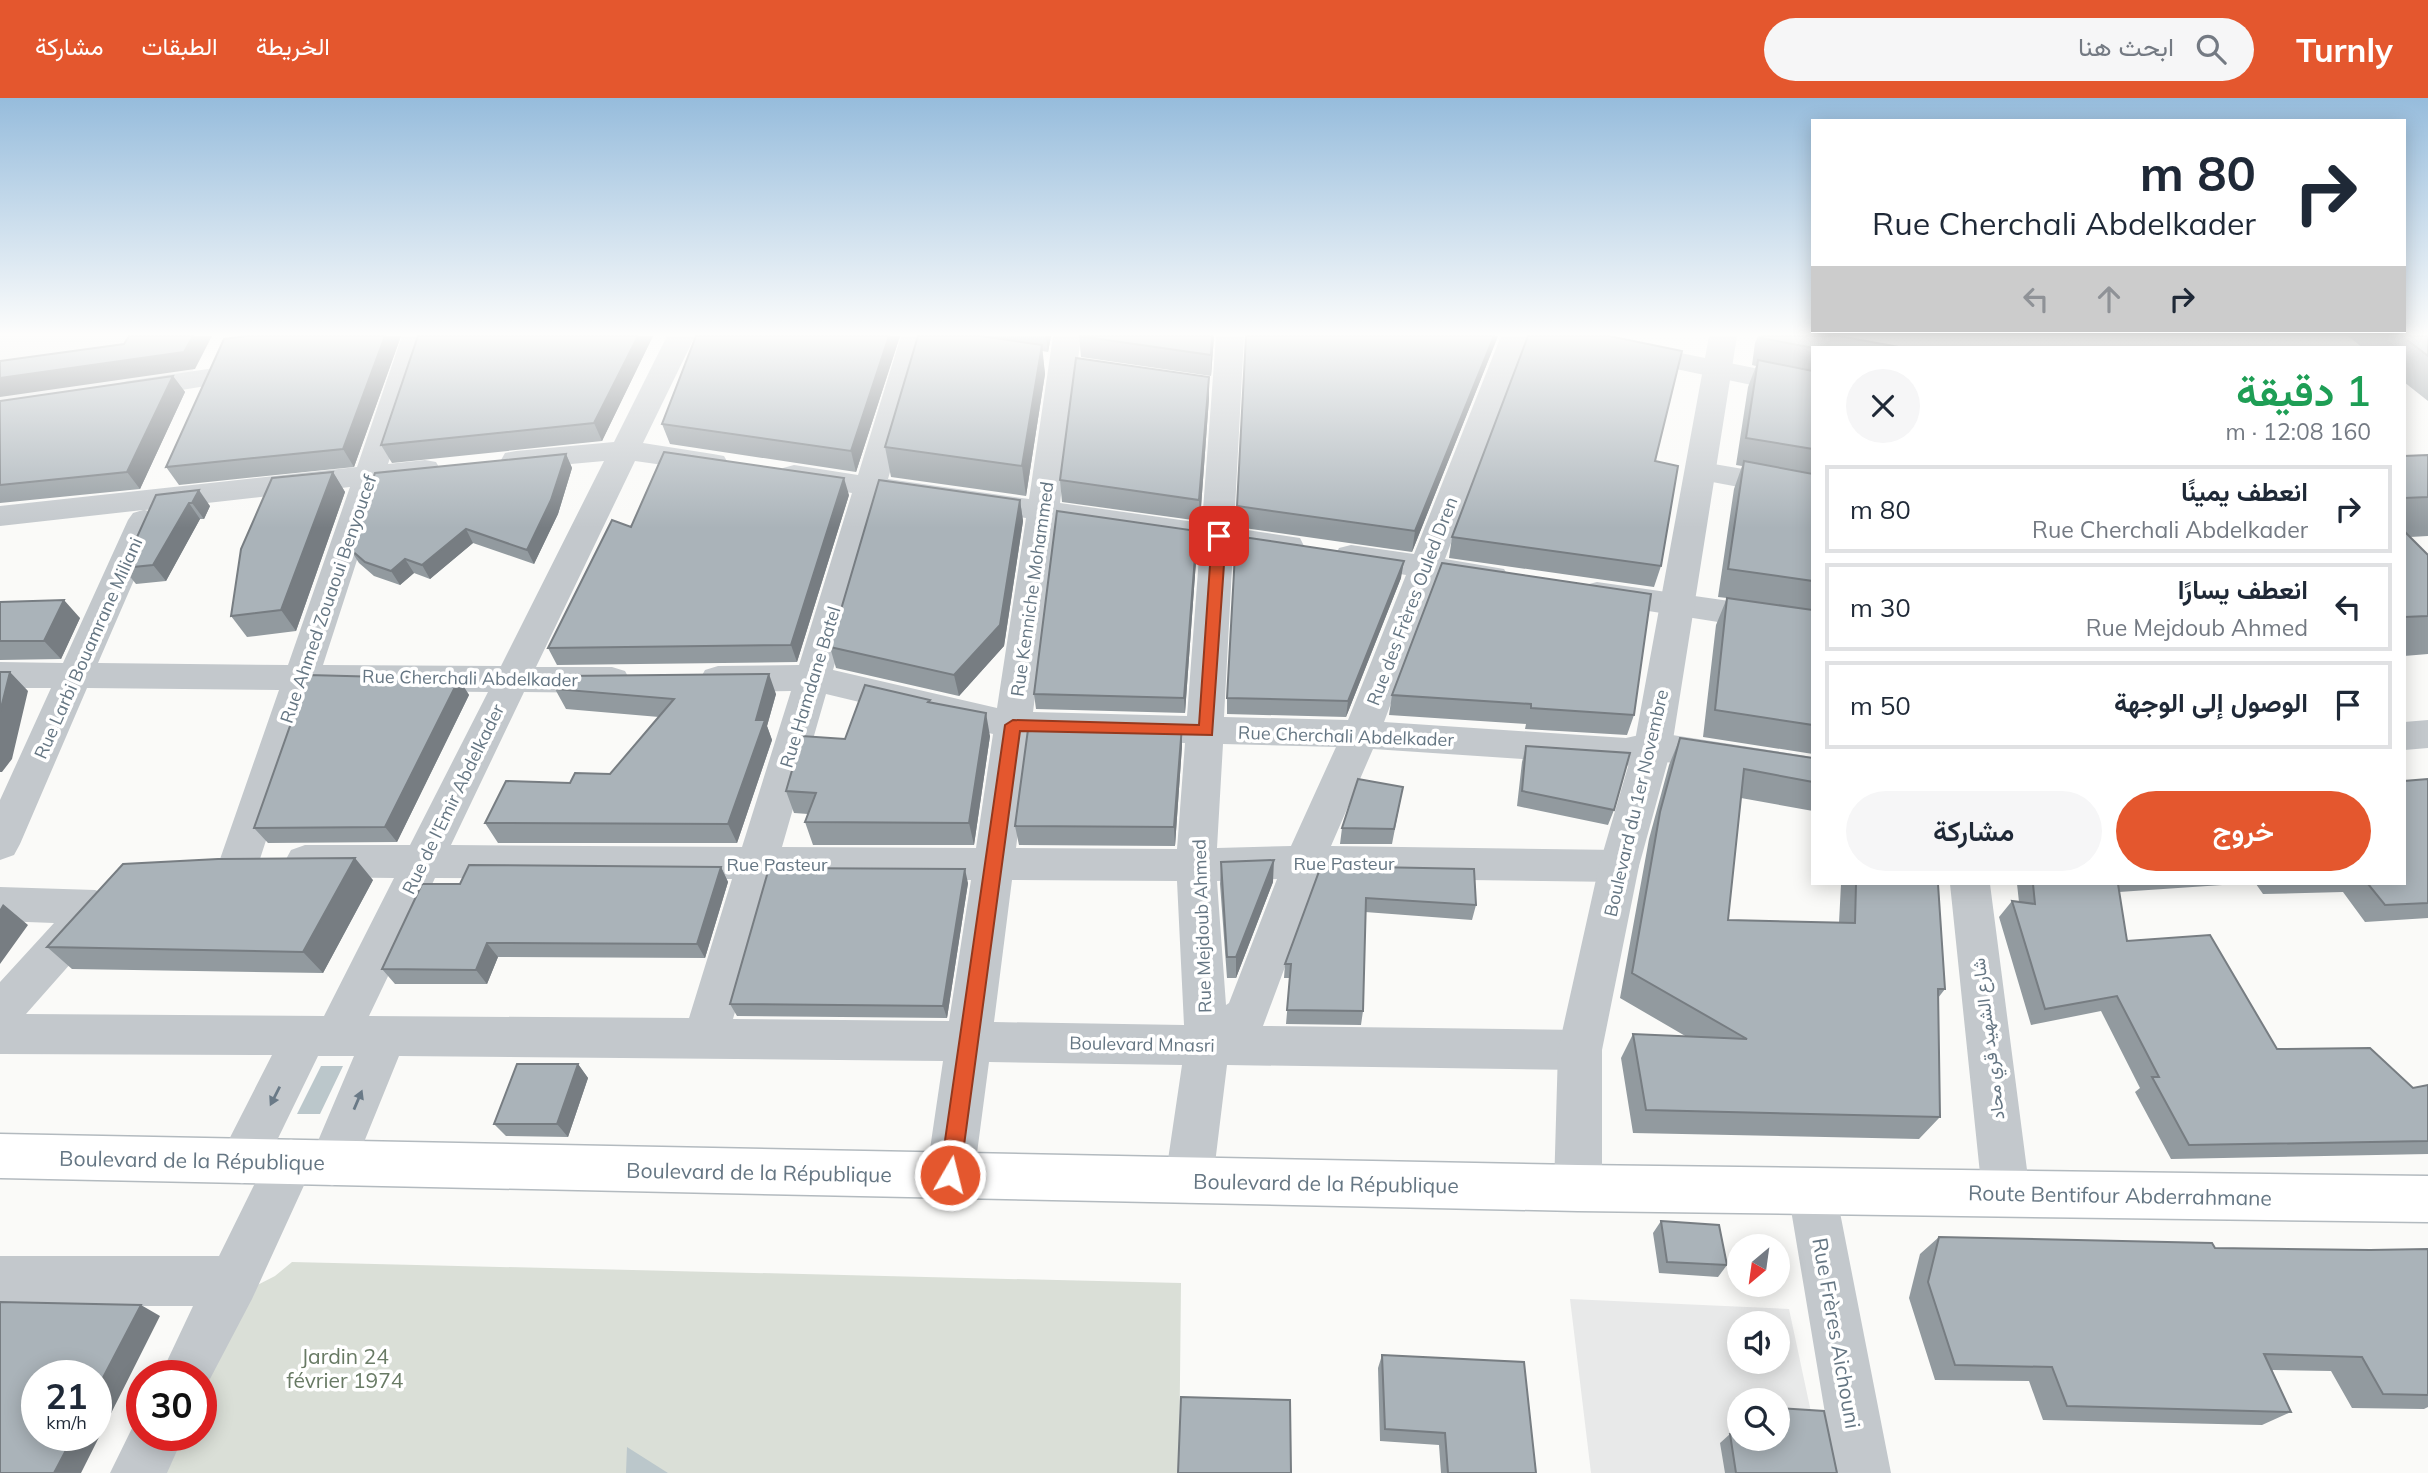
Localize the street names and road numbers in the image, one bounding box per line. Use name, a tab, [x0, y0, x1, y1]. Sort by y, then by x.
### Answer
street label: Rue Ahmed Zouaoui Benyoucef	[275, 471, 382, 726]
street label: Rue Kenniche Mohammed	[1006, 480, 1058, 698]
street label: Rue des Frères Ouled Dren	[1362, 493, 1462, 709]
street label: Rue Larbi Bouamrane Miliani	[29, 534, 147, 762]
street label: Rue Hamdane Batel	[774, 603, 846, 771]
street label: Rue Cherchali Abdelkader	[362, 665, 579, 691]
street label: Boulevard du 1er Novembre	[1599, 687, 1673, 919]
street label: Rue de l'Emir Abdelkader	[397, 700, 509, 898]
street label: Rue Cherchali Abdelkader	[1238, 721, 1455, 751]
street label: Rue Mejdoub Ahmed	[1187, 839, 1217, 1013]
street label: Rue Pasteur	[1293, 852, 1395, 875]
street label: Rue Pasteur	[726, 853, 828, 876]
street label: شارع الشهيد قري محاد	[1967, 956, 2013, 1121]
street label: Boulevard Mnasri	[1069, 1031, 1215, 1057]
street label: Boulevard de la République	[59, 1145, 325, 1175]
street label: Boulevard de la République	[626, 1157, 892, 1187]
street label: Boulevard de la République	[1193, 1168, 1459, 1198]
street label: Route Bentifour Abderrahmane	[1968, 1179, 2272, 1211]
street label: Rue Frères Aichouni	[1807, 1236, 1867, 1430]

